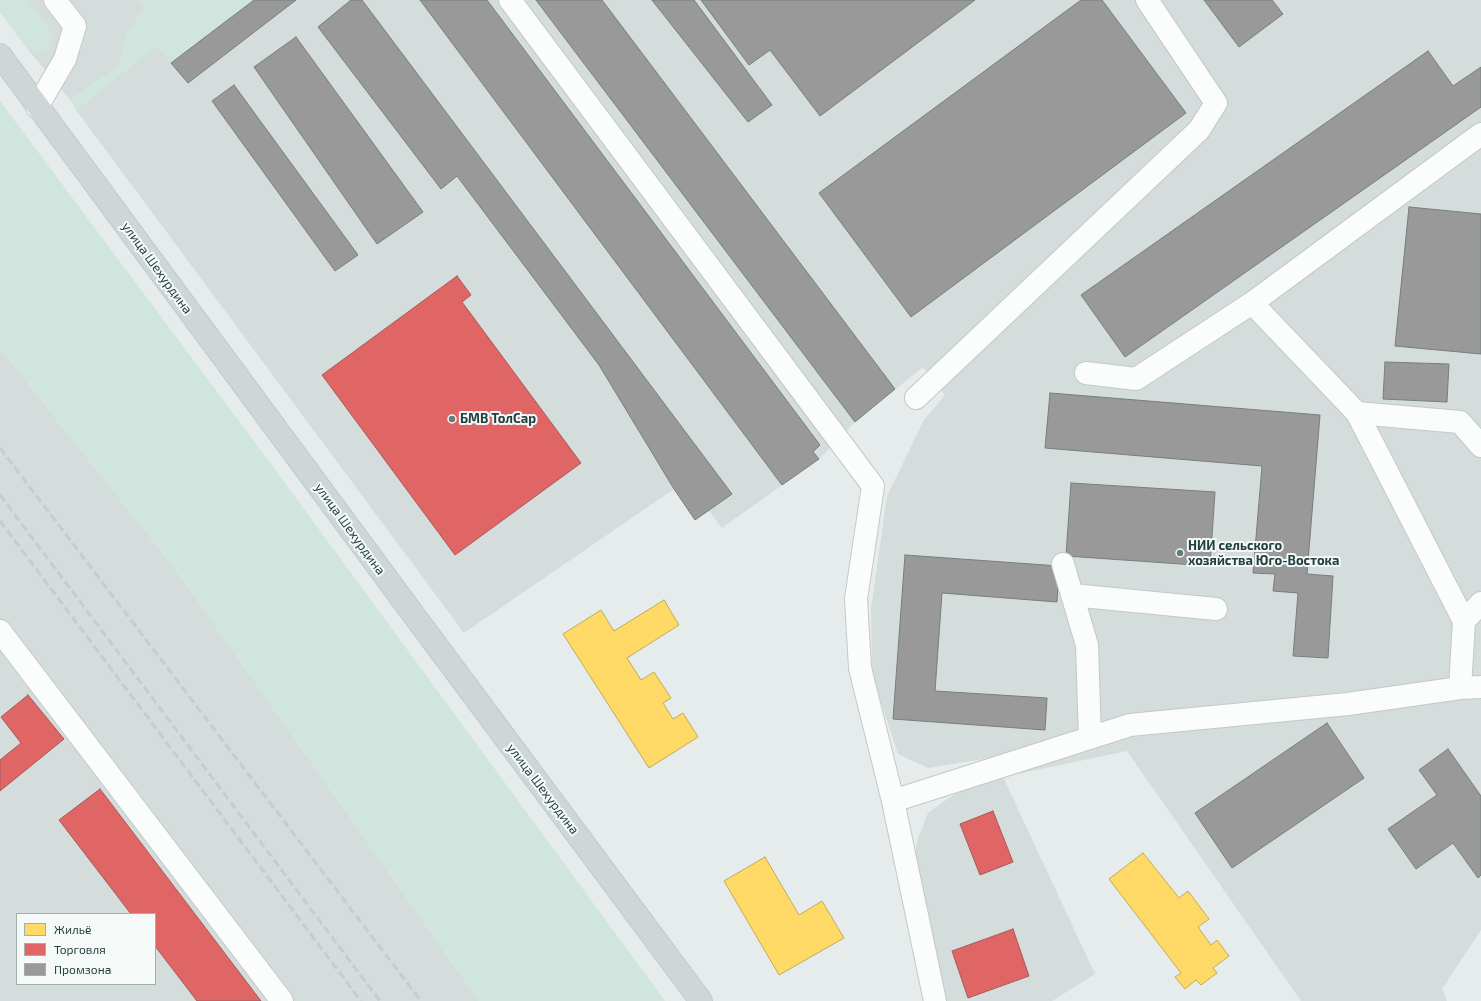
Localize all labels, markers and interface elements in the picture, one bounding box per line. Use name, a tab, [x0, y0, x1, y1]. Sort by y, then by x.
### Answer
street label: улица Шехурдина	[119, 219, 195, 317]
place label: БМВ ТолСар	[460, 411, 536, 427]
marker: БМВ ТолСар	[447, 414, 457, 424]
street label: улица Шехурдина	[312, 480, 388, 578]
place label: НИИ сельского хозяйства Юго-Востока	[1188, 538, 1339, 569]
marker: НИИ сельского хозяйства Юго-Востока	[1175, 548, 1185, 558]
street label: улица Шехурдина	[504, 741, 582, 837]
legend	[16, 913, 156, 985]
text: Жильё	[54, 922, 91, 936]
text: Торговля	[54, 942, 106, 956]
text: Промзона	[54, 962, 111, 976]

